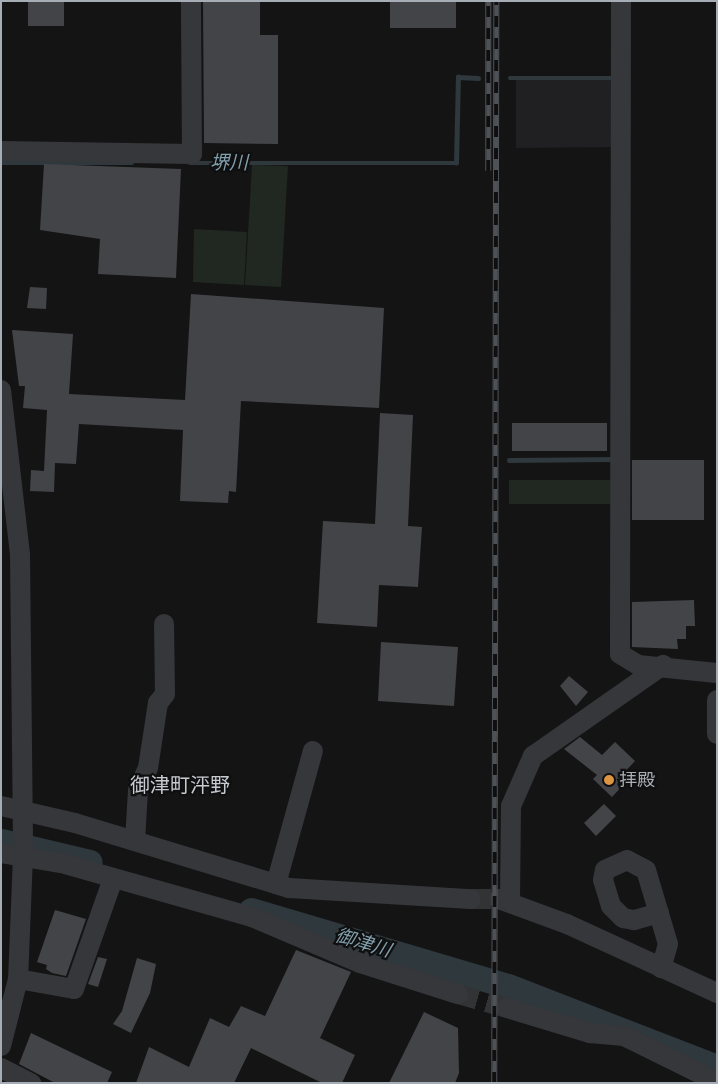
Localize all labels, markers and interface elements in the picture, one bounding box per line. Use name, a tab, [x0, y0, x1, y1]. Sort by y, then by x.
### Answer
water label: 堺川	[210, 152, 248, 174]
place label: 拝殿	[619, 769, 655, 791]
district label: 御津町泙野	[130, 773, 230, 797]
marker: 拝殿	[603, 774, 615, 786]
water label: 御津川	[332, 924, 394, 962]

